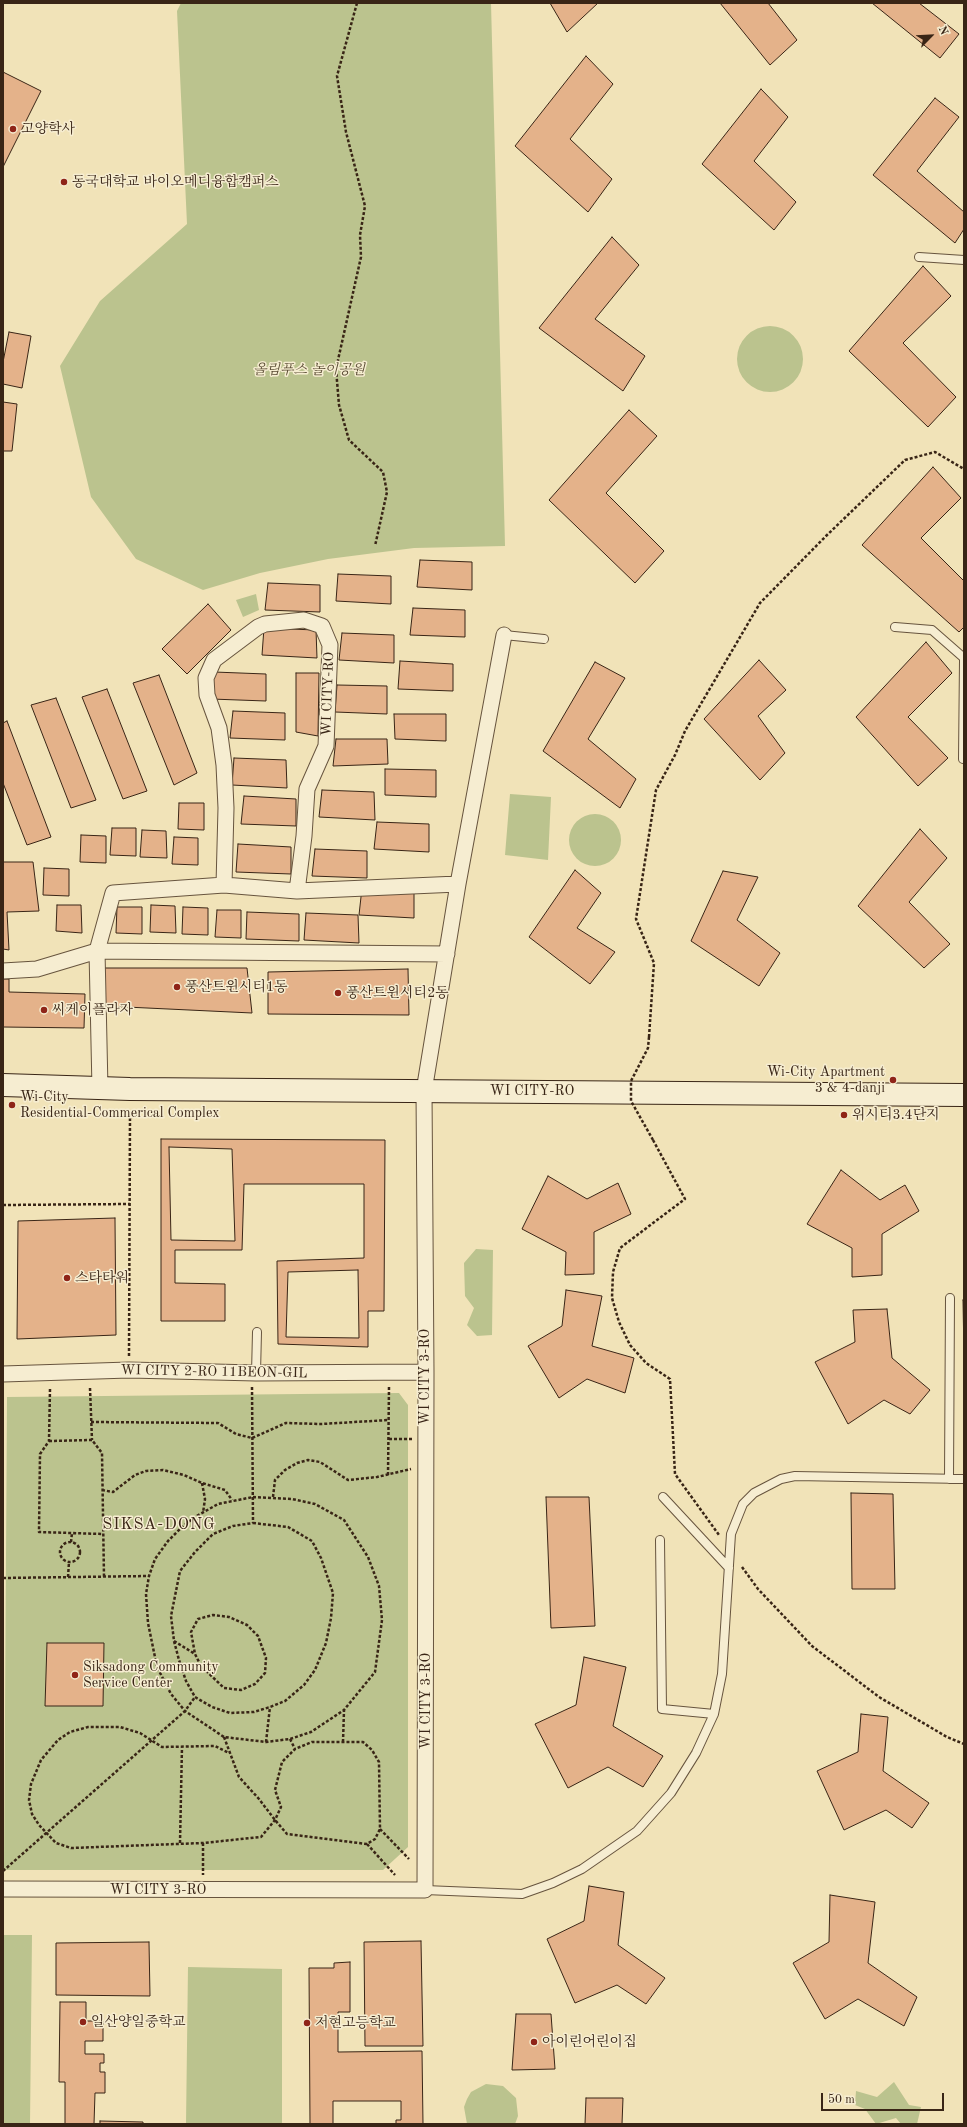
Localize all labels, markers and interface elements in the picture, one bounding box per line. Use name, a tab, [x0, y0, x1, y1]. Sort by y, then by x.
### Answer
north arrow	[911, 16, 951, 56]
text: N	[936, 25, 949, 37]
place label: 고양학사	[21, 121, 75, 137]
marker: 고양학사	[8, 124, 18, 134]
place label: 동국대학교 바이오메디융합캠퍼스	[72, 174, 279, 190]
marker: 동국대학교 바이오메디융합캠퍼스	[59, 177, 69, 187]
park label: 올림푸스 놀이공원	[253, 362, 365, 378]
street label: WI CITY-RO	[318, 651, 338, 737]
place label: 풍산트윈시티1동	[185, 979, 288, 995]
marker: 풍산트윈시티1동	[172, 982, 182, 992]
place label: 풍산트윈시티2동	[346, 985, 449, 1001]
marker: 풍산트윈시티2동	[333, 988, 343, 998]
place label: 씨케이플라자	[52, 1002, 133, 1018]
marker: 씨케이플라자	[39, 1005, 49, 1015]
place label: Wi-City Apartment 3 & 4-danji	[767, 1064, 885, 1096]
marker: Wi-City Apartment 3 & 4-danji	[888, 1075, 898, 1085]
street label: WI CITY-RO	[490, 1083, 574, 1099]
place label: Wi-City Residential-Commerical Complex	[20, 1089, 220, 1122]
marker: Wi-City Residential-Commerical Complex	[7, 1100, 17, 1110]
place label: 위시티3.4단지	[852, 1107, 940, 1123]
marker: 위시티3.4단지	[839, 1110, 849, 1120]
place label: 스타타워	[75, 1270, 129, 1286]
marker: 스타타워	[62, 1273, 72, 1283]
street label: WI CITY 3-RO	[417, 1329, 433, 1425]
street label: WI CITY 2-RO 11BEON-GIL	[121, 1362, 307, 1382]
district label: SIKSA-DONG	[102, 1515, 216, 1535]
street label: WI CITY 3-RO	[418, 1653, 434, 1749]
place label: Siksadong Community Service Center	[83, 1659, 219, 1692]
marker: Siksadong Community Service Center	[70, 1670, 80, 1680]
street label: WI CITY 3-RO	[110, 1882, 206, 1898]
place label: 일산양일중학교	[91, 2014, 186, 2030]
place label: 저현고등학교	[315, 2015, 396, 2031]
marker: 일산양일중학교	[78, 2017, 88, 2027]
marker: 저현고등학교	[302, 2018, 312, 2028]
place label: 아이린어린이집	[542, 2034, 637, 2050]
marker: 아이린어린이집	[529, 2037, 539, 2047]
scale bar	[823, 2085, 946, 2111]
text: 50 m	[828, 2094, 855, 2106]

